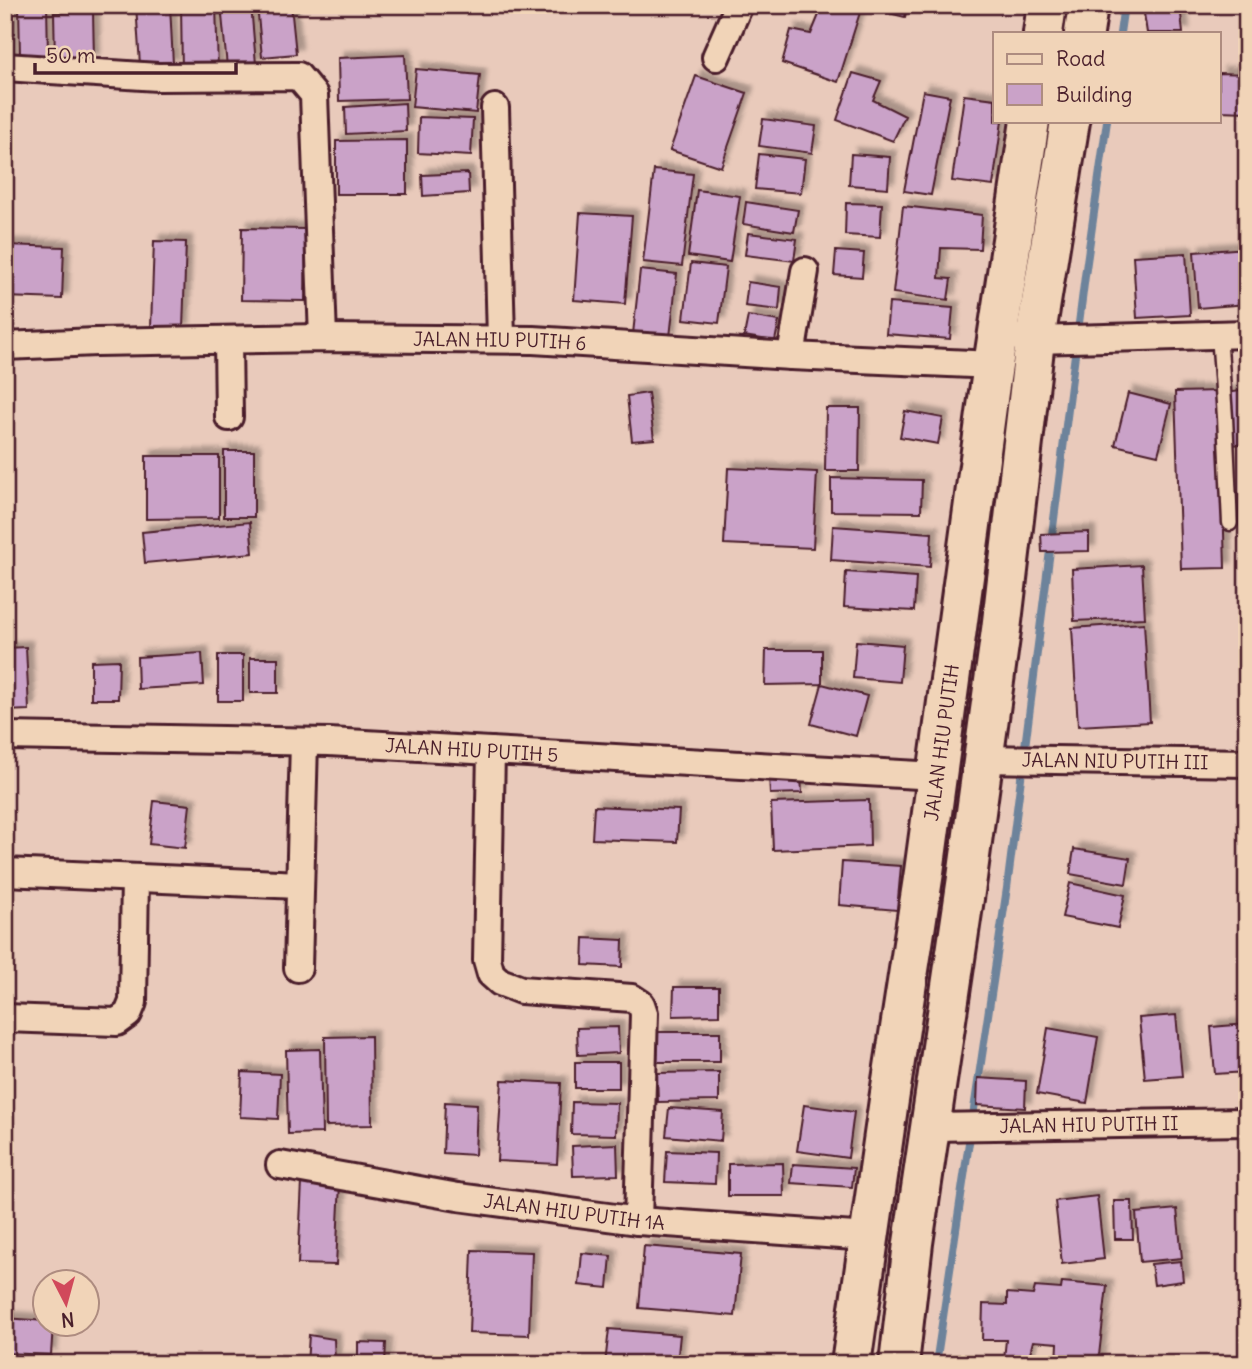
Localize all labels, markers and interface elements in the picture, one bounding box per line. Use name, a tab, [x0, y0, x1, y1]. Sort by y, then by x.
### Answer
scale bar	[35, 32, 236, 76]
legend	[993, 32, 1220, 122]
text: 50 m	[46, 42, 95, 69]
text: Road	[1056, 45, 1105, 72]
text: Building	[1056, 81, 1132, 108]
street label: JALAN HIU PUTIH 6	[413, 327, 587, 355]
street label: JALAN HIU PUTIH	[919, 663, 964, 822]
street label: JALAN HIU PUTIH 5	[384, 733, 559, 767]
street label: JALAN NIU PUTIH III	[1021, 748, 1209, 774]
street label: JALAN HIU PUTIH II	[999, 1111, 1179, 1138]
street label: JALAN HIU PUTIH 1A	[482, 1189, 665, 1235]
north arrow	[32, 1268, 102, 1338]
text: N	[60, 1307, 76, 1333]

